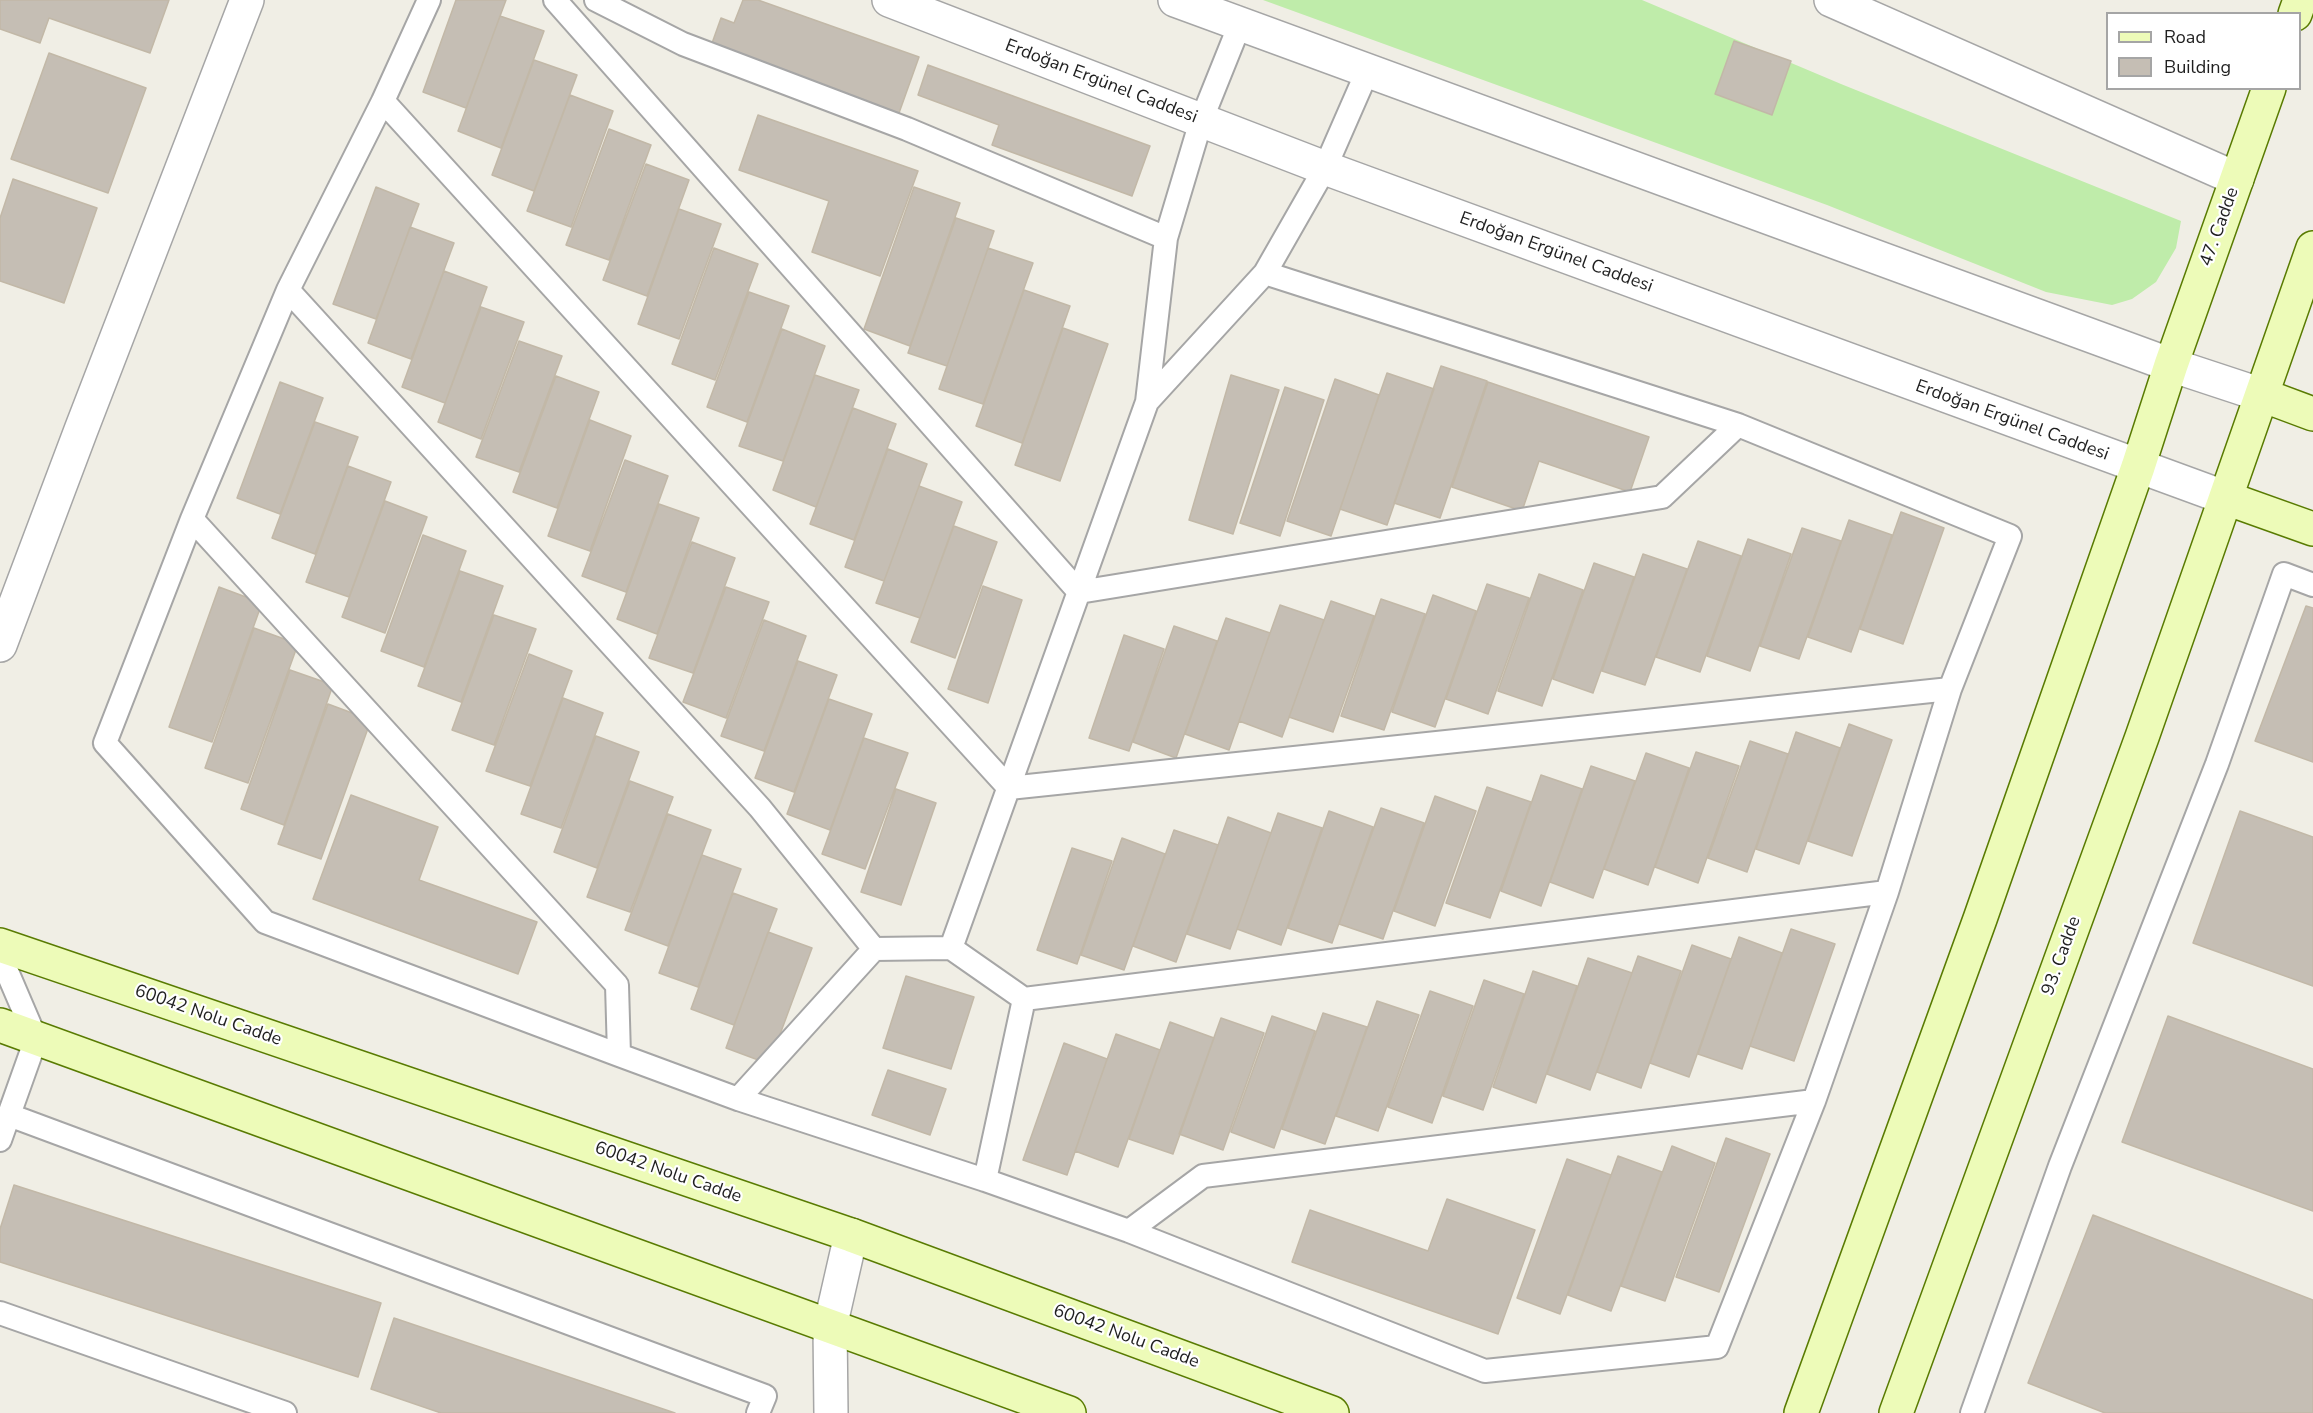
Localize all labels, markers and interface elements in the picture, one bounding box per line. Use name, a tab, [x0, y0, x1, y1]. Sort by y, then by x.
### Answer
legend	[2106, 12, 2301, 90]
text: Road	[2164, 25, 2206, 49]
street label: Erdoğan Ergünel Caddesi	[1002, 35, 1200, 129]
text: Building	[2164, 55, 2231, 79]
street label: 47. Cadde	[2196, 185, 2244, 269]
street label: Erdoğan Ergünel Caddesi	[1456, 208, 1656, 298]
street label: Erdoğan Ergünel Caddesi	[1912, 376, 2112, 466]
street label: 93. Cadde	[2038, 914, 2086, 998]
street label: 60042 Nolu Cadde	[132, 981, 284, 1051]
street label: 60042 Nolu Cadde	[592, 1138, 744, 1208]
street label: 60042 Nolu Cadde	[1050, 1301, 1202, 1373]

